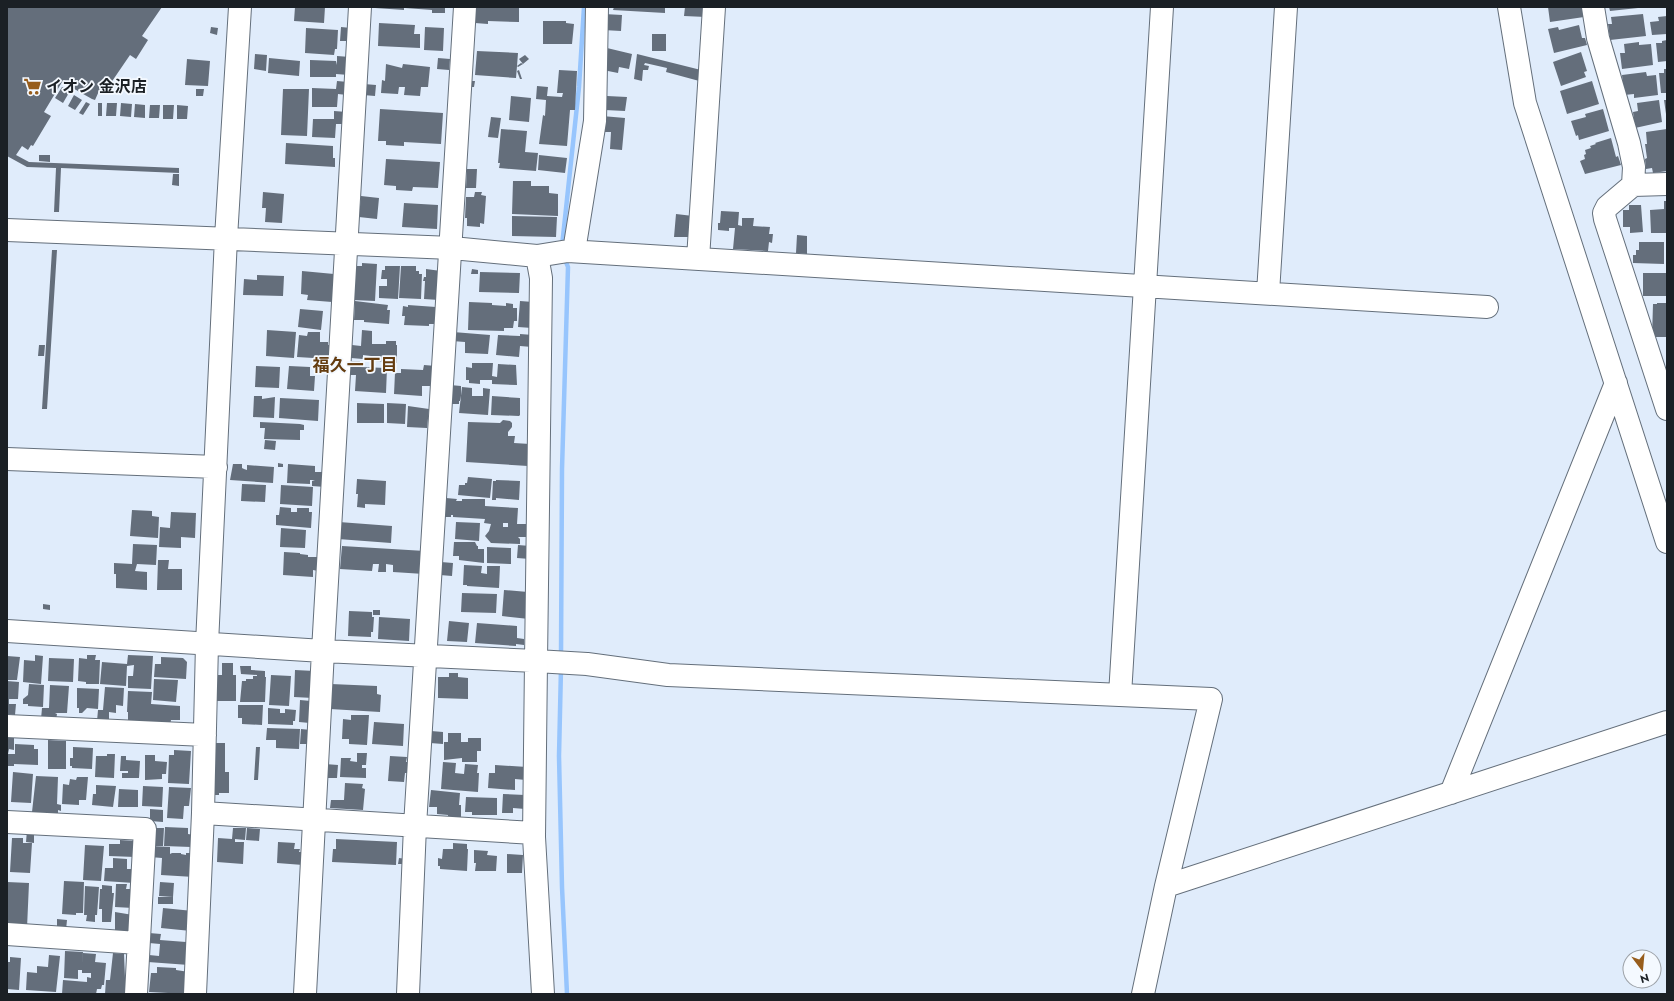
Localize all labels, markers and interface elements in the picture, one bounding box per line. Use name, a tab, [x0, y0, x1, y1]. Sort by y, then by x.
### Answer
place label: イオン 金沢店	[46, 75, 147, 98]
supermarket icon: イオン 金沢店	[23, 76, 43, 96]
district label: 福久一丁目	[313, 353, 398, 377]
north arrow	[1622, 949, 1662, 989]
text: N	[1638, 970, 1651, 988]

